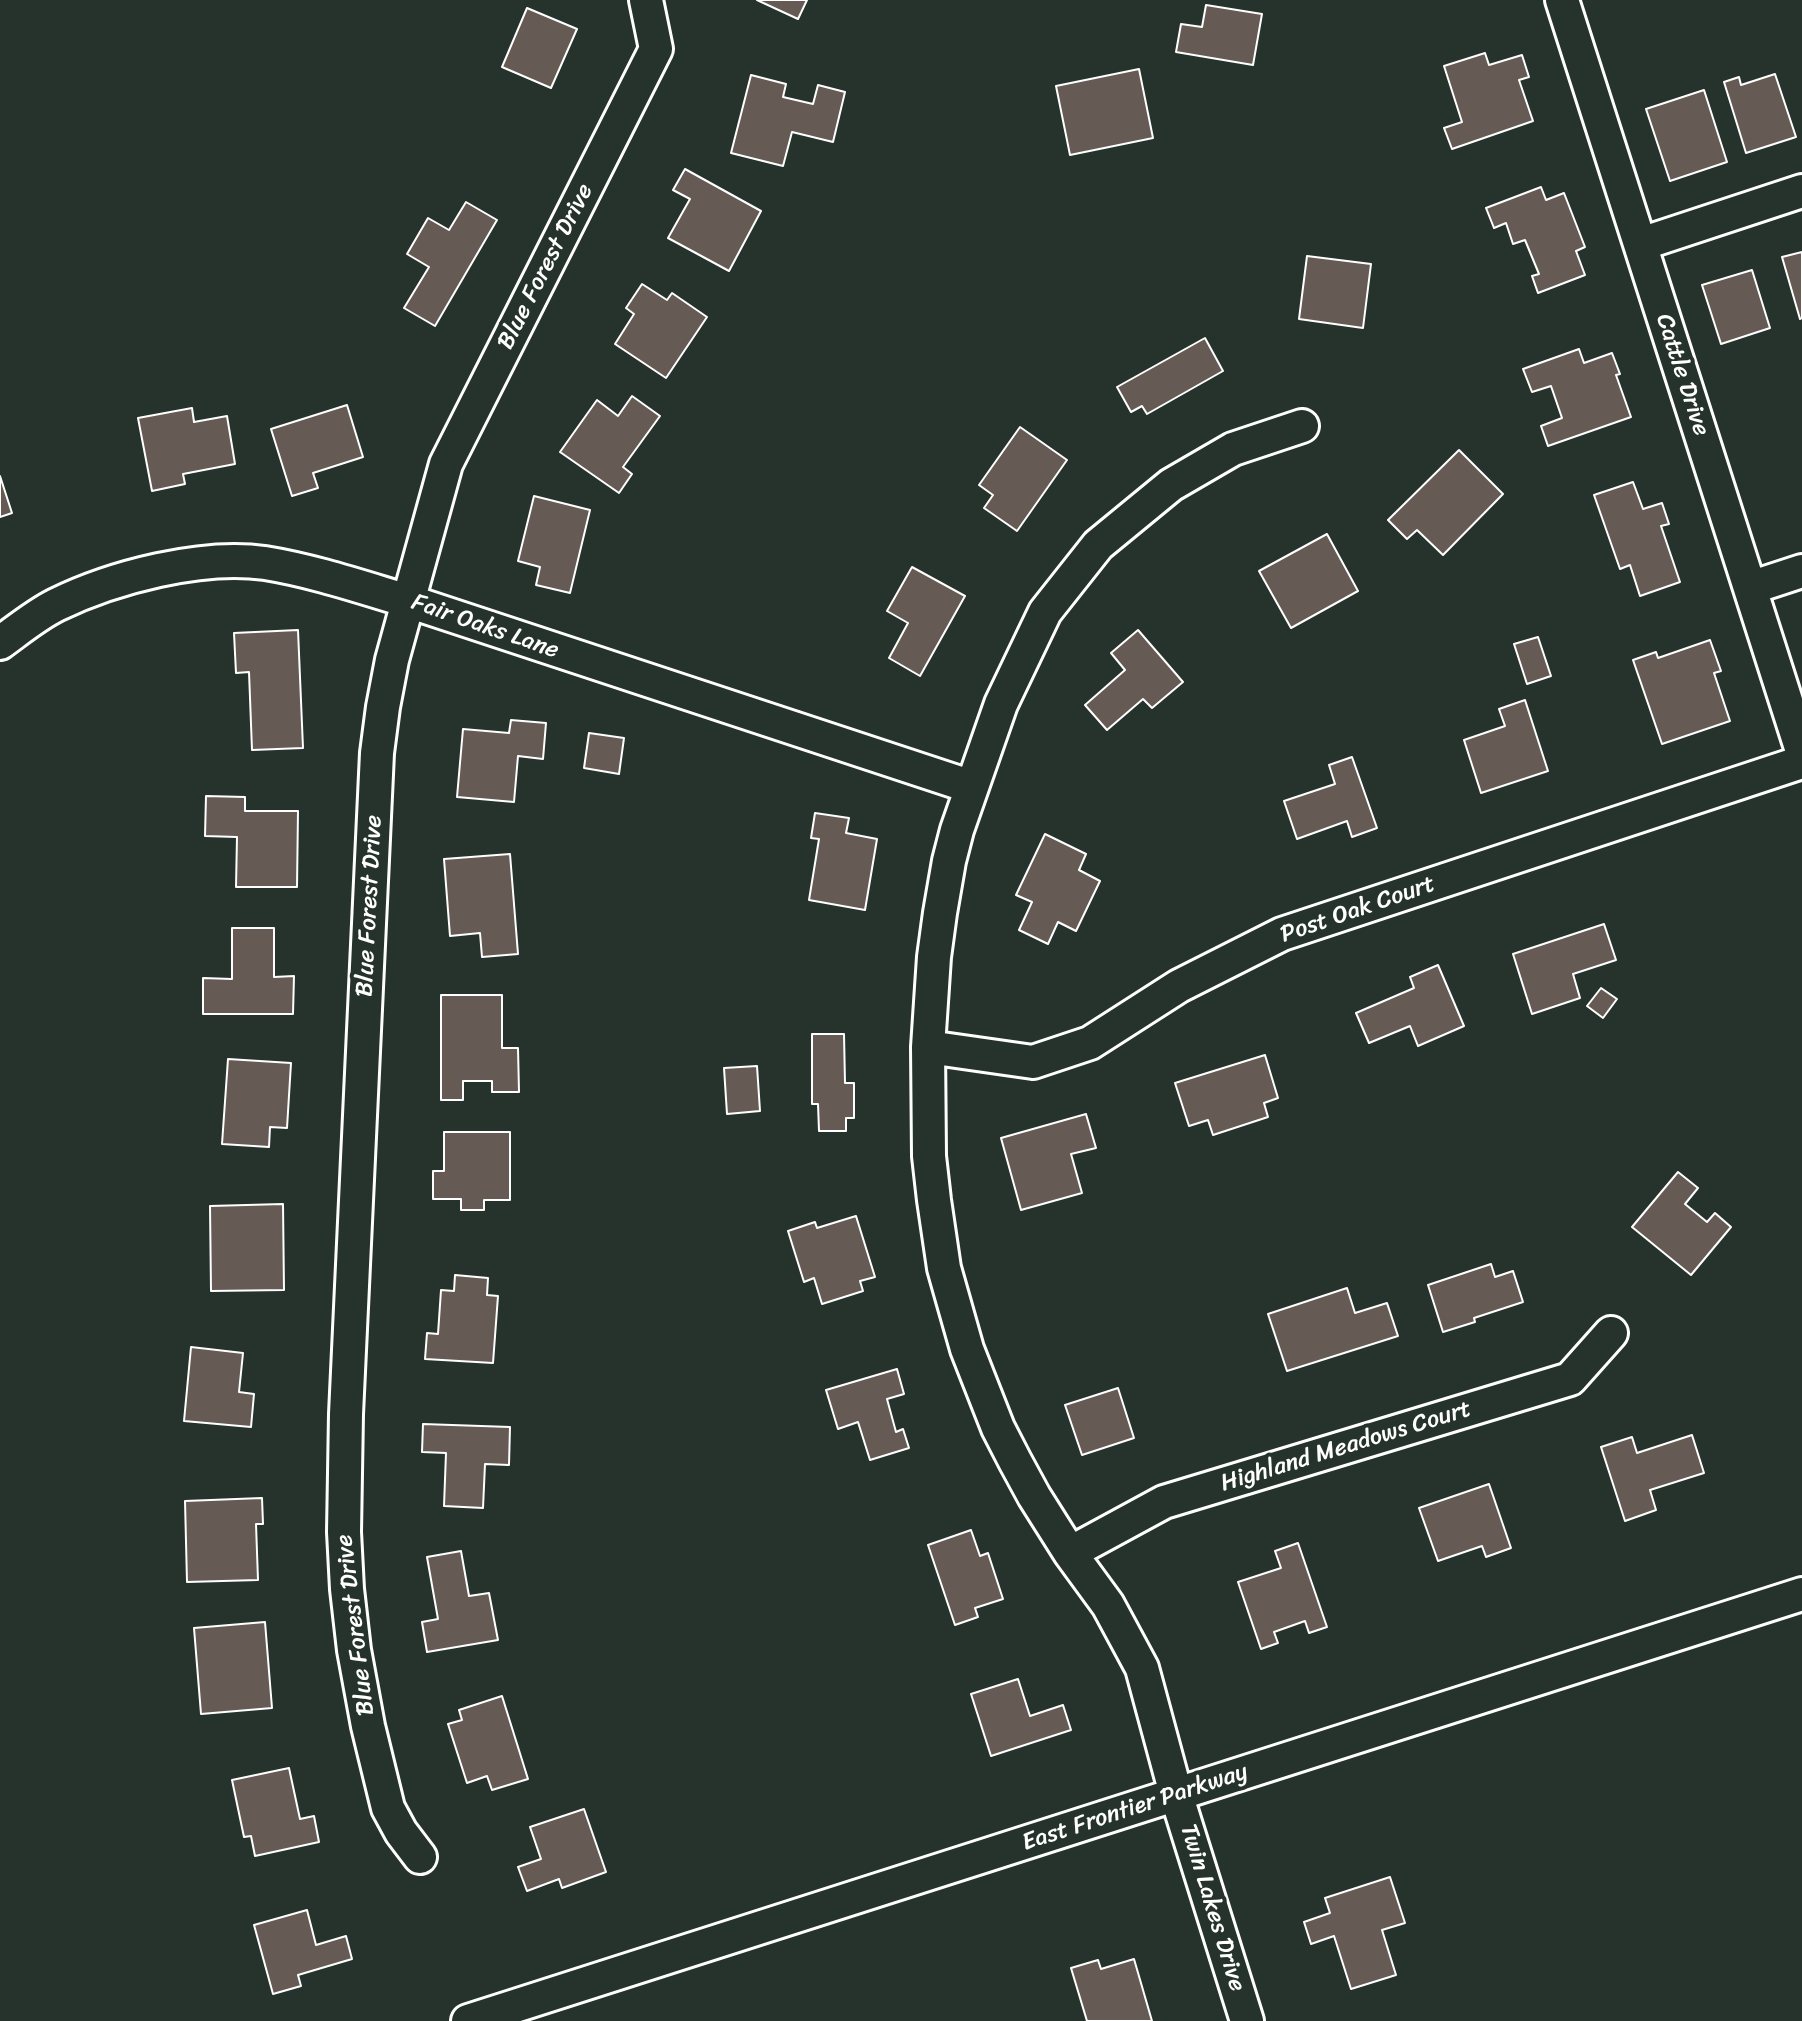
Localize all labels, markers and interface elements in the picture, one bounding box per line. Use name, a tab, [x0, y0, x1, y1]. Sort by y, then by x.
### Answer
street label: Blue Forest Drive	[492, 179, 600, 355]
street label: Cattle Drive	[1649, 310, 1715, 440]
street label: Fair Oaks Lane	[408, 588, 562, 666]
street label: Blue Forest Drive	[351, 814, 389, 998]
street label: Post Oak Court	[1277, 870, 1439, 950]
street label: Highland Meadows Court	[1217, 1395, 1475, 1499]
street label: Blue Forest Drive	[331, 1533, 381, 1717]
street label: East Frontier Parkway	[1019, 1758, 1251, 1858]
street label: Twin Lakes Drive	[1173, 1821, 1251, 1995]

